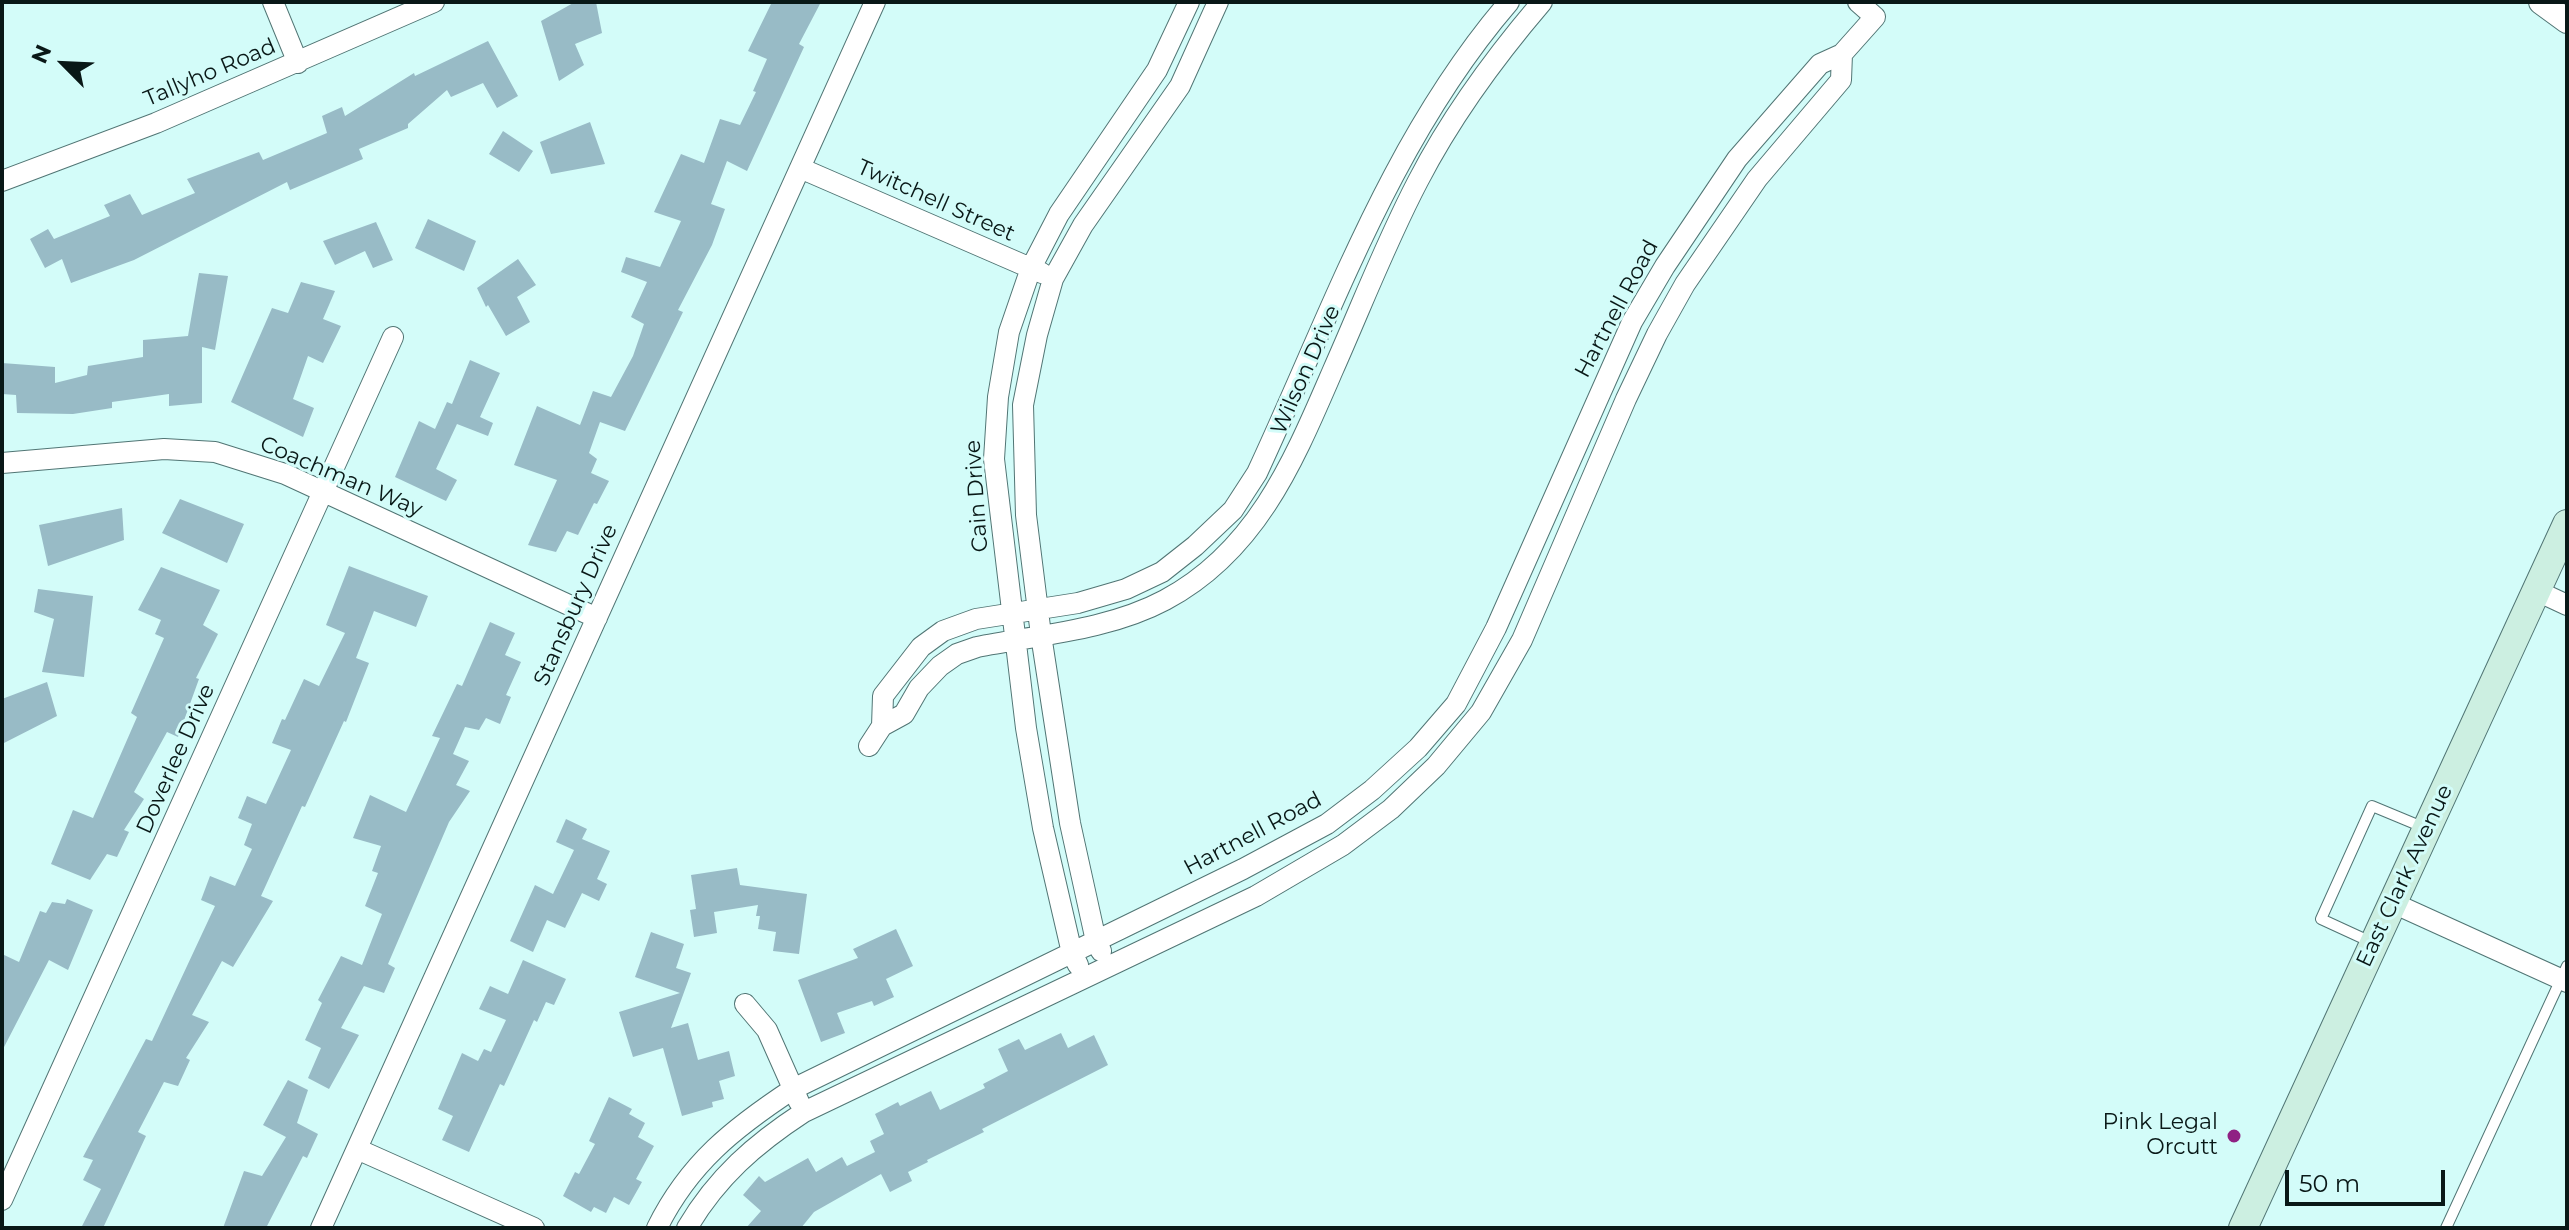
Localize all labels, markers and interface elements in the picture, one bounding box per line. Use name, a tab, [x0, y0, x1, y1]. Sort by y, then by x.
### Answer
north arrow	[24, 24, 104, 104]
street label: Tallyho Road	[140, 33, 280, 113]
text: N	[26, 40, 58, 68]
street label: Twitchell Street	[853, 154, 1019, 248]
street label: Hartnell Road	[1570, 236, 1664, 382]
street label: Wilson Drive	[1266, 301, 1346, 439]
street label: Coachman Way	[256, 431, 426, 523]
street label: Cain Drive	[960, 439, 994, 553]
street label: Stansbury Drive	[528, 520, 624, 690]
street label: Doverlee Drive	[131, 680, 221, 838]
street label: East Clark Avenue	[2351, 781, 2459, 971]
street label: Hartnell Road	[1180, 787, 1326, 881]
place label: Pink Legal Orcutt	[2102, 1110, 2218, 1162]
marker: Pink Legal Orcutt	[2225, 1127, 2243, 1145]
scale bar	[2289, 1154, 2449, 1204]
text: 50 m	[2299, 1169, 2360, 1198]

